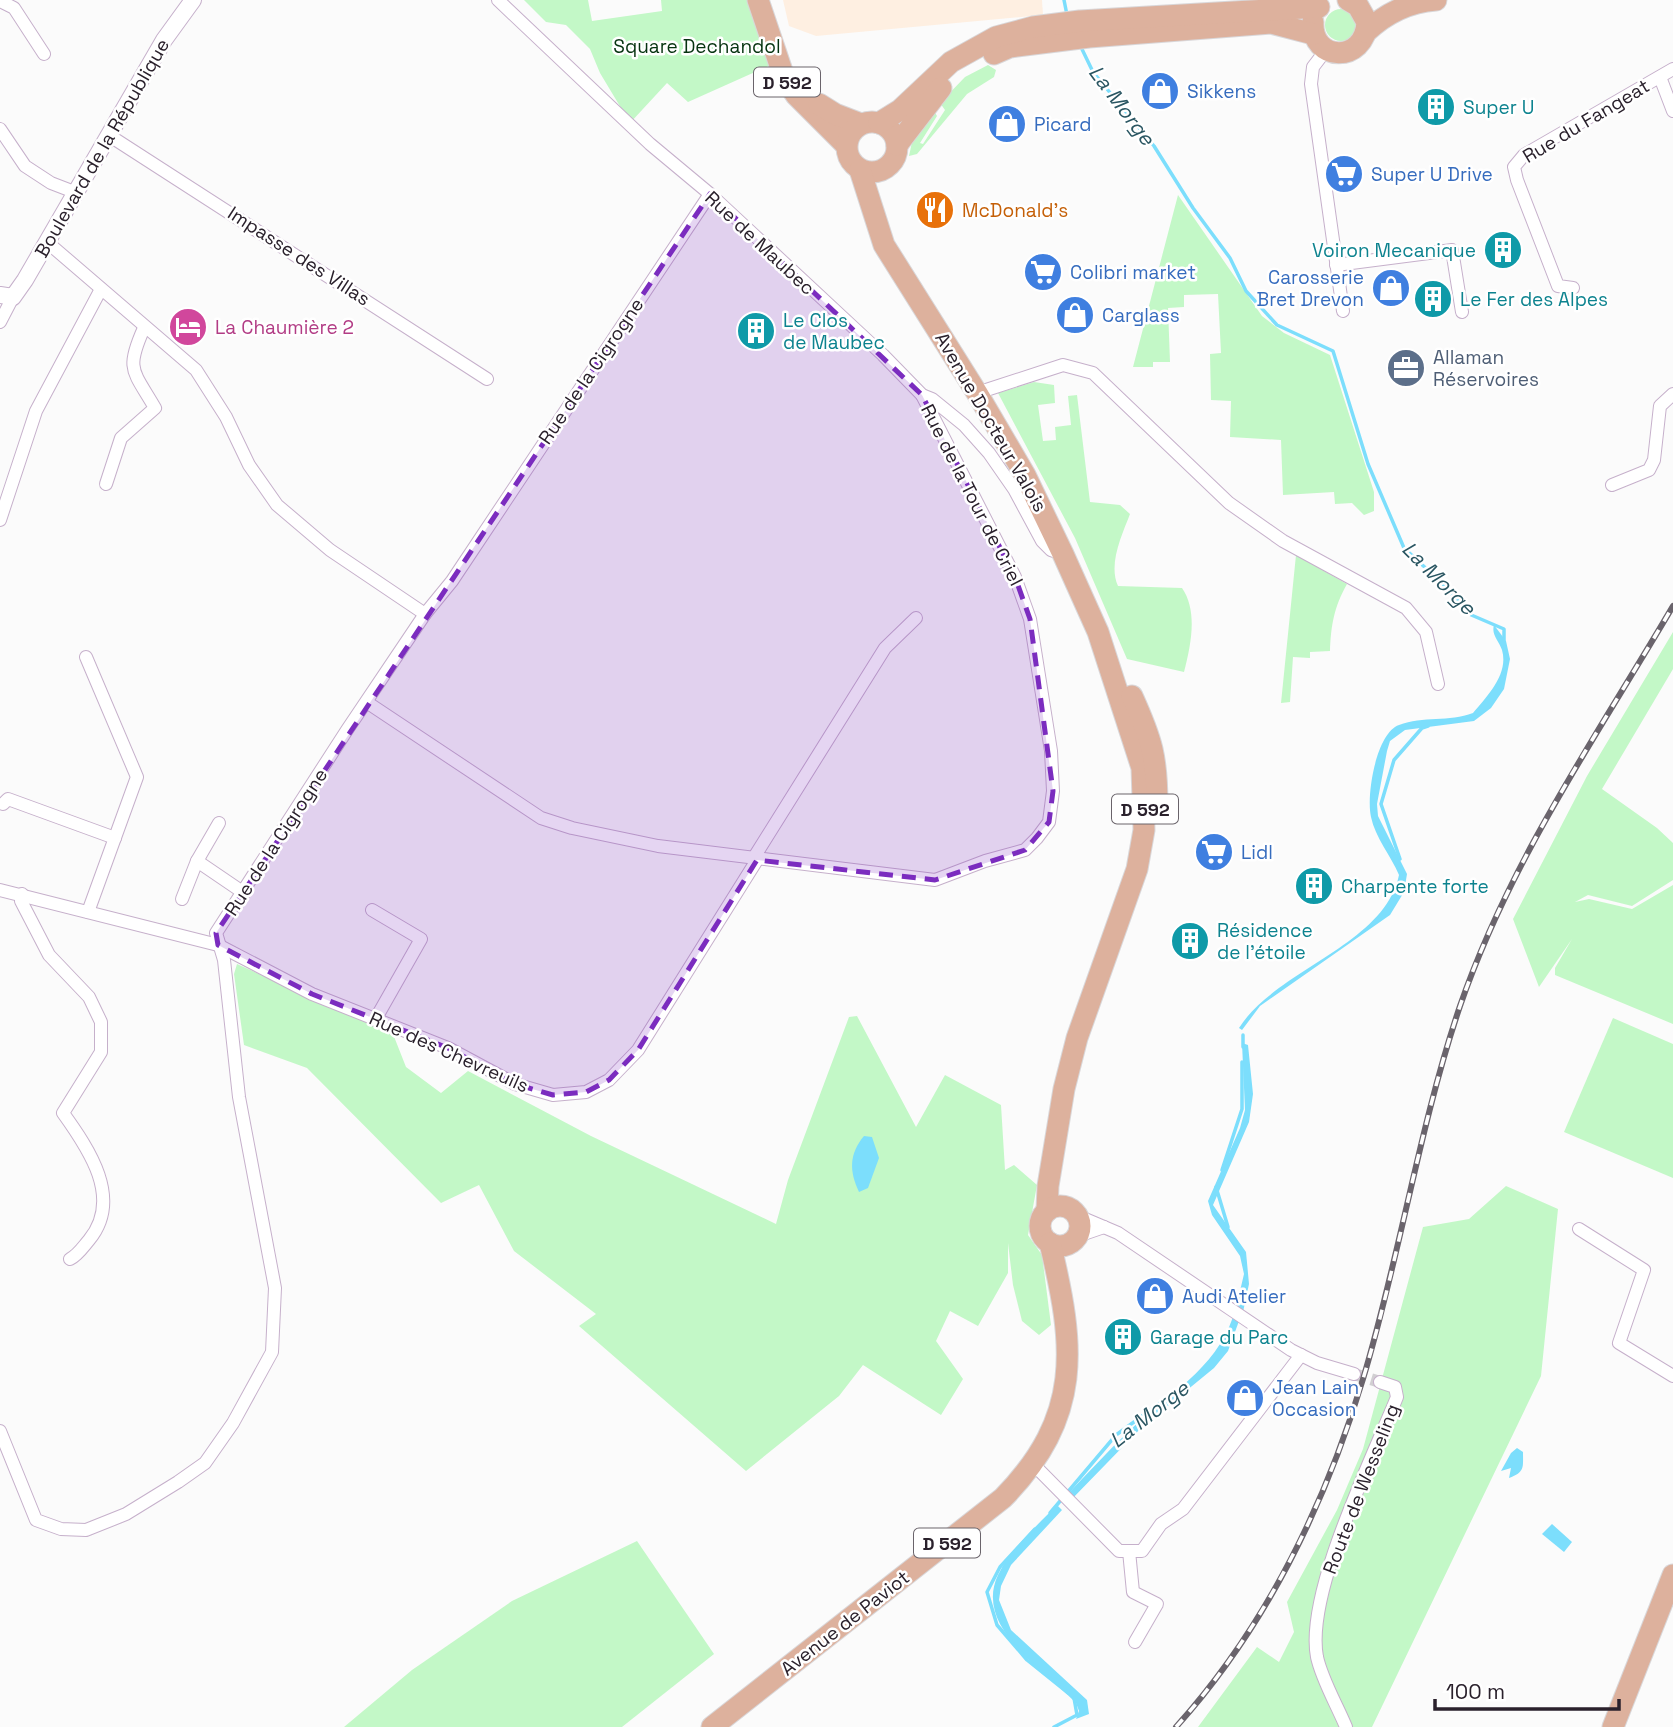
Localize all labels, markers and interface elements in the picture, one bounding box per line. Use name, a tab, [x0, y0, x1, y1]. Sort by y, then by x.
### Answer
street label: Boulevard de la République	[29, 34, 175, 262]
park label: Square Dechandol	[613, 34, 781, 59]
water label: La Morge	[1083, 60, 1162, 152]
road number: D 592	[754, 68, 820, 96]
shop icon: Sikkens	[1139, 70, 1181, 112]
street label: Rue du Fangeat	[1518, 73, 1654, 169]
place label: Sikkens	[1187, 79, 1256, 104]
building icon: Super U	[1415, 86, 1457, 128]
place label: Super U	[1463, 95, 1534, 120]
shop icon: Picard	[986, 103, 1028, 145]
place label: Picard	[1034, 112, 1091, 137]
supermarket icon: Super U Drive	[1323, 153, 1365, 195]
place label: Super U Drive	[1371, 162, 1493, 187]
street label: Rue de Maubec	[700, 186, 820, 300]
restaurant icon: McDonald's	[914, 189, 956, 231]
place label: McDonald's	[962, 198, 1068, 223]
street label: Impasse des Villas	[223, 201, 375, 311]
building icon: Voiron Mecanique	[1482, 229, 1524, 271]
place label: Voiron Mecanique	[1312, 238, 1476, 263]
supermarket icon: Colibri market	[1022, 251, 1064, 293]
place label: Colibri market	[1070, 260, 1196, 285]
place label: Carosserie Bret Drevon	[1257, 265, 1364, 312]
shop icon: Carosserie Bret Drevon	[1370, 267, 1412, 309]
building icon: Le Fer des Alpes	[1412, 278, 1454, 320]
place label: Le Fer des Alpes	[1460, 287, 1608, 312]
street label: Rue de la Cigrogne	[533, 293, 649, 449]
shop icon: Carglass	[1054, 294, 1096, 336]
place label: Carglass	[1102, 303, 1180, 328]
hotel icon: La Chaumière 2	[167, 306, 209, 348]
place label: Le Clos de Maubec	[783, 308, 885, 355]
building icon: Le Clos de Maubec	[735, 310, 777, 352]
place label: La Chaumière 2	[215, 315, 354, 340]
street label: Avenue Docteur Valois	[929, 328, 1053, 516]
place label: Allaman Réservoires	[1433, 345, 1539, 392]
office icon: Allaman Réservoires	[1385, 347, 1427, 389]
street label: Rue de la Tour de Criel	[915, 400, 1029, 590]
water label: La Morge	[1396, 535, 1483, 622]
street label: Rue de la Cigrogne	[219, 763, 333, 921]
road number: D 592	[1112, 794, 1178, 824]
supermarket icon: Lidl	[1193, 831, 1235, 873]
place label: Lidl	[1241, 840, 1273, 865]
building icon: Charpente forte	[1293, 865, 1335, 907]
place label: Charpente forte	[1341, 874, 1489, 899]
place label: Résidence de l'étoile	[1217, 918, 1313, 965]
building icon: Résidence de l'étoile	[1169, 920, 1211, 962]
street label: Rue des Chevreuils	[365, 1006, 533, 1098]
shop icon: Audi Atelier	[1134, 1275, 1176, 1317]
place label: Audi Atelier	[1182, 1284, 1286, 1309]
building icon: Garage du Parc	[1102, 1316, 1144, 1358]
place label: Garage du Parc	[1150, 1325, 1288, 1350]
water label: La Morge	[1104, 1374, 1195, 1453]
place label: Jean Lain Occasion	[1272, 1375, 1359, 1422]
shop icon: Jean Lain Occasion	[1224, 1377, 1266, 1419]
street label: Route de Wesseling	[1317, 1400, 1405, 1578]
road number: D 592	[914, 1528, 980, 1558]
street label: Avenue de Paviot	[775, 1565, 915, 1681]
scale bar	[1435, 1668, 1619, 1712]
text: 100 m	[1446, 1678, 1505, 1705]

